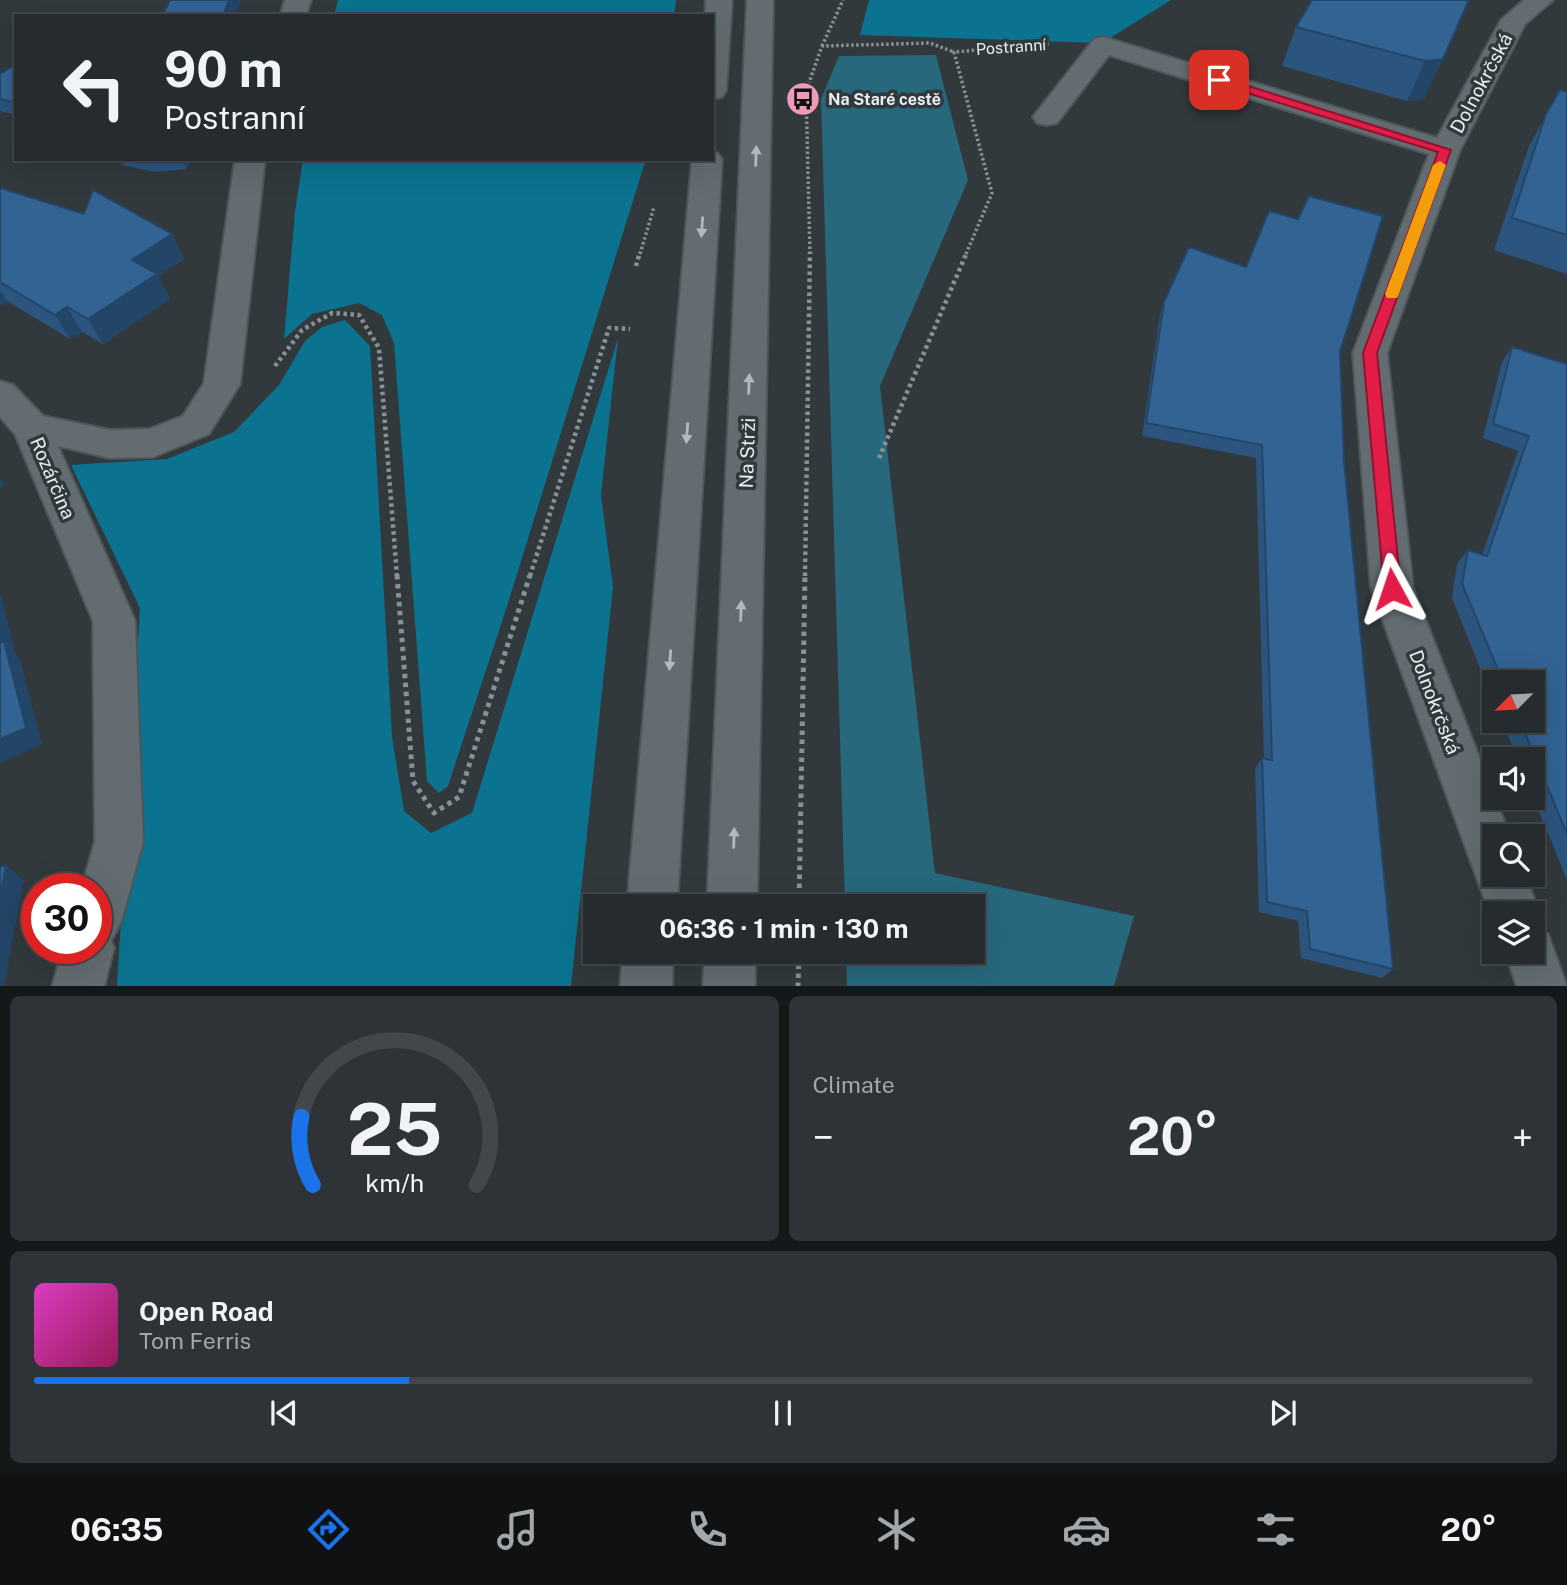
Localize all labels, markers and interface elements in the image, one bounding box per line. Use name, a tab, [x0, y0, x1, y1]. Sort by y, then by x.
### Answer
street label: Dolnokrčská	[1445, 29, 1517, 137]
street label: Postranní	[975, 35, 1048, 59]
text: 90 m	[164, 40, 283, 98]
icon: left	[49, 42, 140, 133]
pin	[1189, 50, 1249, 110]
icon: arrive	[1200, 61, 1238, 99]
bus stop icon: Na Staré cestě	[784, 80, 822, 118]
place label: Na Staré cestě	[828, 90, 941, 109]
text: Postranní	[164, 99, 305, 136]
one-way arrow	[750, 145, 762, 167]
one-way arrow	[696, 217, 707, 239]
one-way arrow	[743, 372, 755, 394]
street label: Na Strži	[735, 417, 759, 489]
one-way arrow	[681, 423, 692, 445]
street label: Rozárčina	[26, 434, 80, 522]
position arrow	[1355, 552, 1429, 626]
one-way arrow	[736, 600, 747, 622]
street label: Dolnokrčská	[1405, 647, 1465, 757]
one-way arrow	[664, 649, 675, 671]
north arrow	[1482, 670, 1545, 733]
map controls	[1482, 670, 1545, 964]
button: sound	[1482, 747, 1545, 810]
button: search	[1482, 824, 1545, 887]
one-way arrow	[728, 827, 739, 849]
speed limit sign: 30	[21, 873, 112, 964]
button: layers	[1482, 901, 1545, 964]
text: 06:36 · 1 min · 130 m	[660, 913, 908, 944]
text: Climate	[813, 1071, 895, 1098]
text: 25	[347, 1086, 442, 1171]
text: 20°	[1127, 1106, 1218, 1167]
text: −	[813, 1115, 834, 1160]
text: +	[1512, 1115, 1533, 1160]
text: km/h	[365, 1167, 424, 1197]
text: Open Road	[139, 1296, 274, 1327]
text: Tom Ferris	[139, 1327, 251, 1354]
icon: previous	[265, 1394, 303, 1432]
icon: pause	[764, 1394, 802, 1432]
icon: next	[1264, 1394, 1302, 1432]
icon: directions	[304, 1505, 353, 1554]
icon: music	[493, 1505, 542, 1554]
icon: phone	[683, 1505, 732, 1554]
icon: climate	[872, 1505, 921, 1554]
icon: car	[1062, 1505, 1111, 1554]
icon: filters	[1251, 1505, 1300, 1554]
text: 06:35	[70, 1511, 163, 1548]
text: 20°	[1441, 1511, 1497, 1548]

